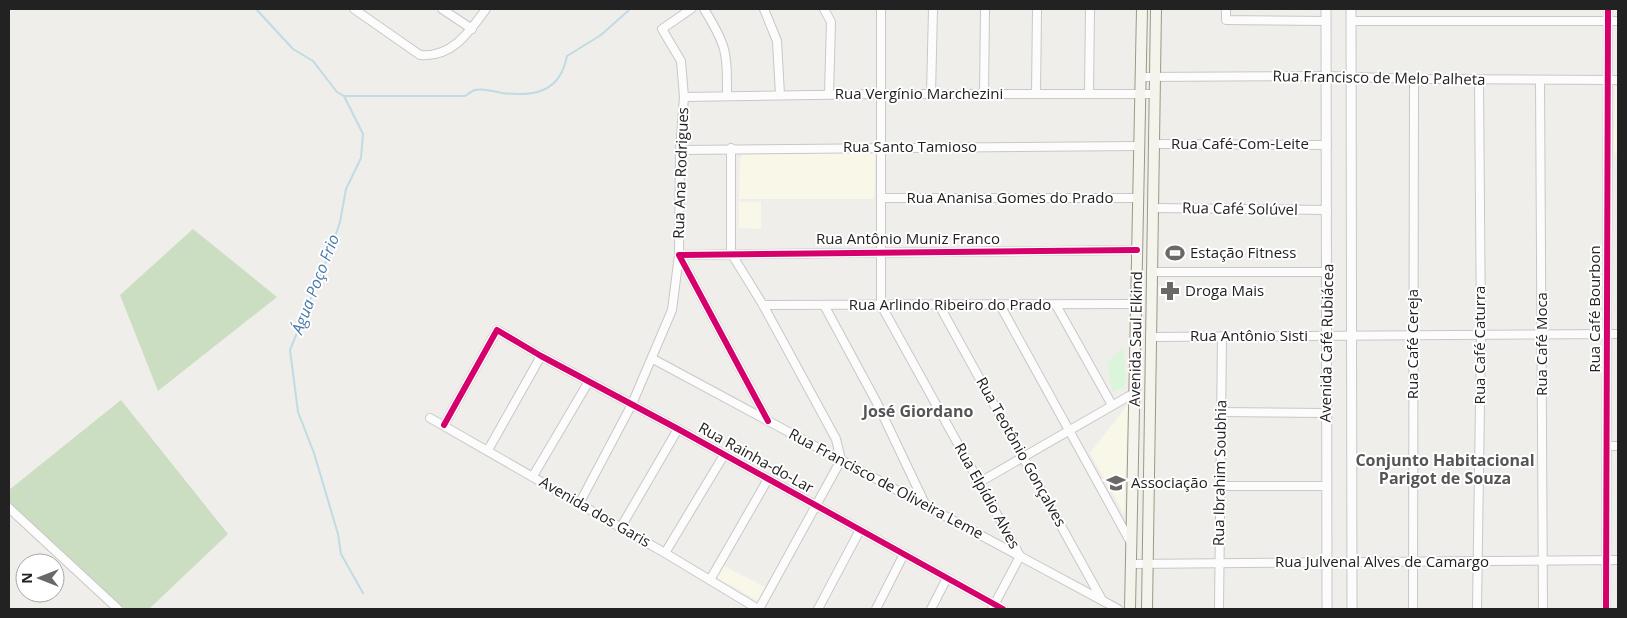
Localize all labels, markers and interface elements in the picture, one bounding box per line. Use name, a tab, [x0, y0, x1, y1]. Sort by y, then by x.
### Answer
street label: Rua Francisco de Melo Palheta	[1272, 65, 1486, 89]
street label: Rua Vergínio Marchezini	[835, 83, 1003, 103]
street label: Rua Ana Rodrigues	[668, 107, 692, 239]
street label: Rua Café-Com-Leite	[1171, 133, 1309, 153]
street label: Rua Santo Tamioso	[843, 136, 977, 156]
street label: Rua Ananisa Gomes do Prado	[906, 187, 1114, 207]
street label: Rua Café Solúvel	[1182, 197, 1298, 219]
street label: Rua Antônio Muniz Franco	[816, 228, 1000, 248]
water label: Água Poço Frio	[286, 231, 344, 338]
sports icon: Estação Fitness	[1164, 242, 1186, 264]
place label: Estação Fitness	[1190, 242, 1296, 262]
street label: Rua Café Bourbon	[1584, 245, 1604, 373]
street label: Avenida Café Rubiácea	[1315, 263, 1337, 422]
street label: Avenida Saul Elkind	[1124, 271, 1146, 407]
pharmacy icon: Droga Mais	[1159, 280, 1181, 302]
place label: Droga Mais	[1185, 280, 1264, 300]
street label: Rua Café Caturra	[1469, 286, 1489, 404]
street label: Rua Café Cereja	[1402, 289, 1422, 399]
street label: Rua Café Moca	[1531, 292, 1551, 396]
street label: Rua Arlindo Ribeiro do Prado	[849, 294, 1051, 314]
street label: Rua Antônio Sisti	[1190, 325, 1308, 345]
street label: Rua Teotônio Gonçalves	[972, 373, 1071, 530]
district label: José Giordano	[861, 400, 973, 422]
street label: Rua Ibrahim Soubhia	[1208, 400, 1230, 546]
street label: Rua Rainha-do-Lar	[695, 417, 818, 497]
street label: Rua Francisco de Oliveira Leme	[786, 423, 987, 543]
street label: Rua Elpídio Alves	[951, 439, 1025, 552]
district label: Conjunto Habitacional Parigot de Souza	[1355, 449, 1535, 489]
street label: Avenida dos Garis	[536, 471, 655, 551]
school or university icon: Associação	[1105, 472, 1127, 494]
place label: Associação	[1131, 472, 1208, 492]
street label: Rua Julvenal Alves de Camargo	[1275, 551, 1489, 571]
north arrow	[15, 553, 65, 603]
text: N	[17, 572, 36, 584]

